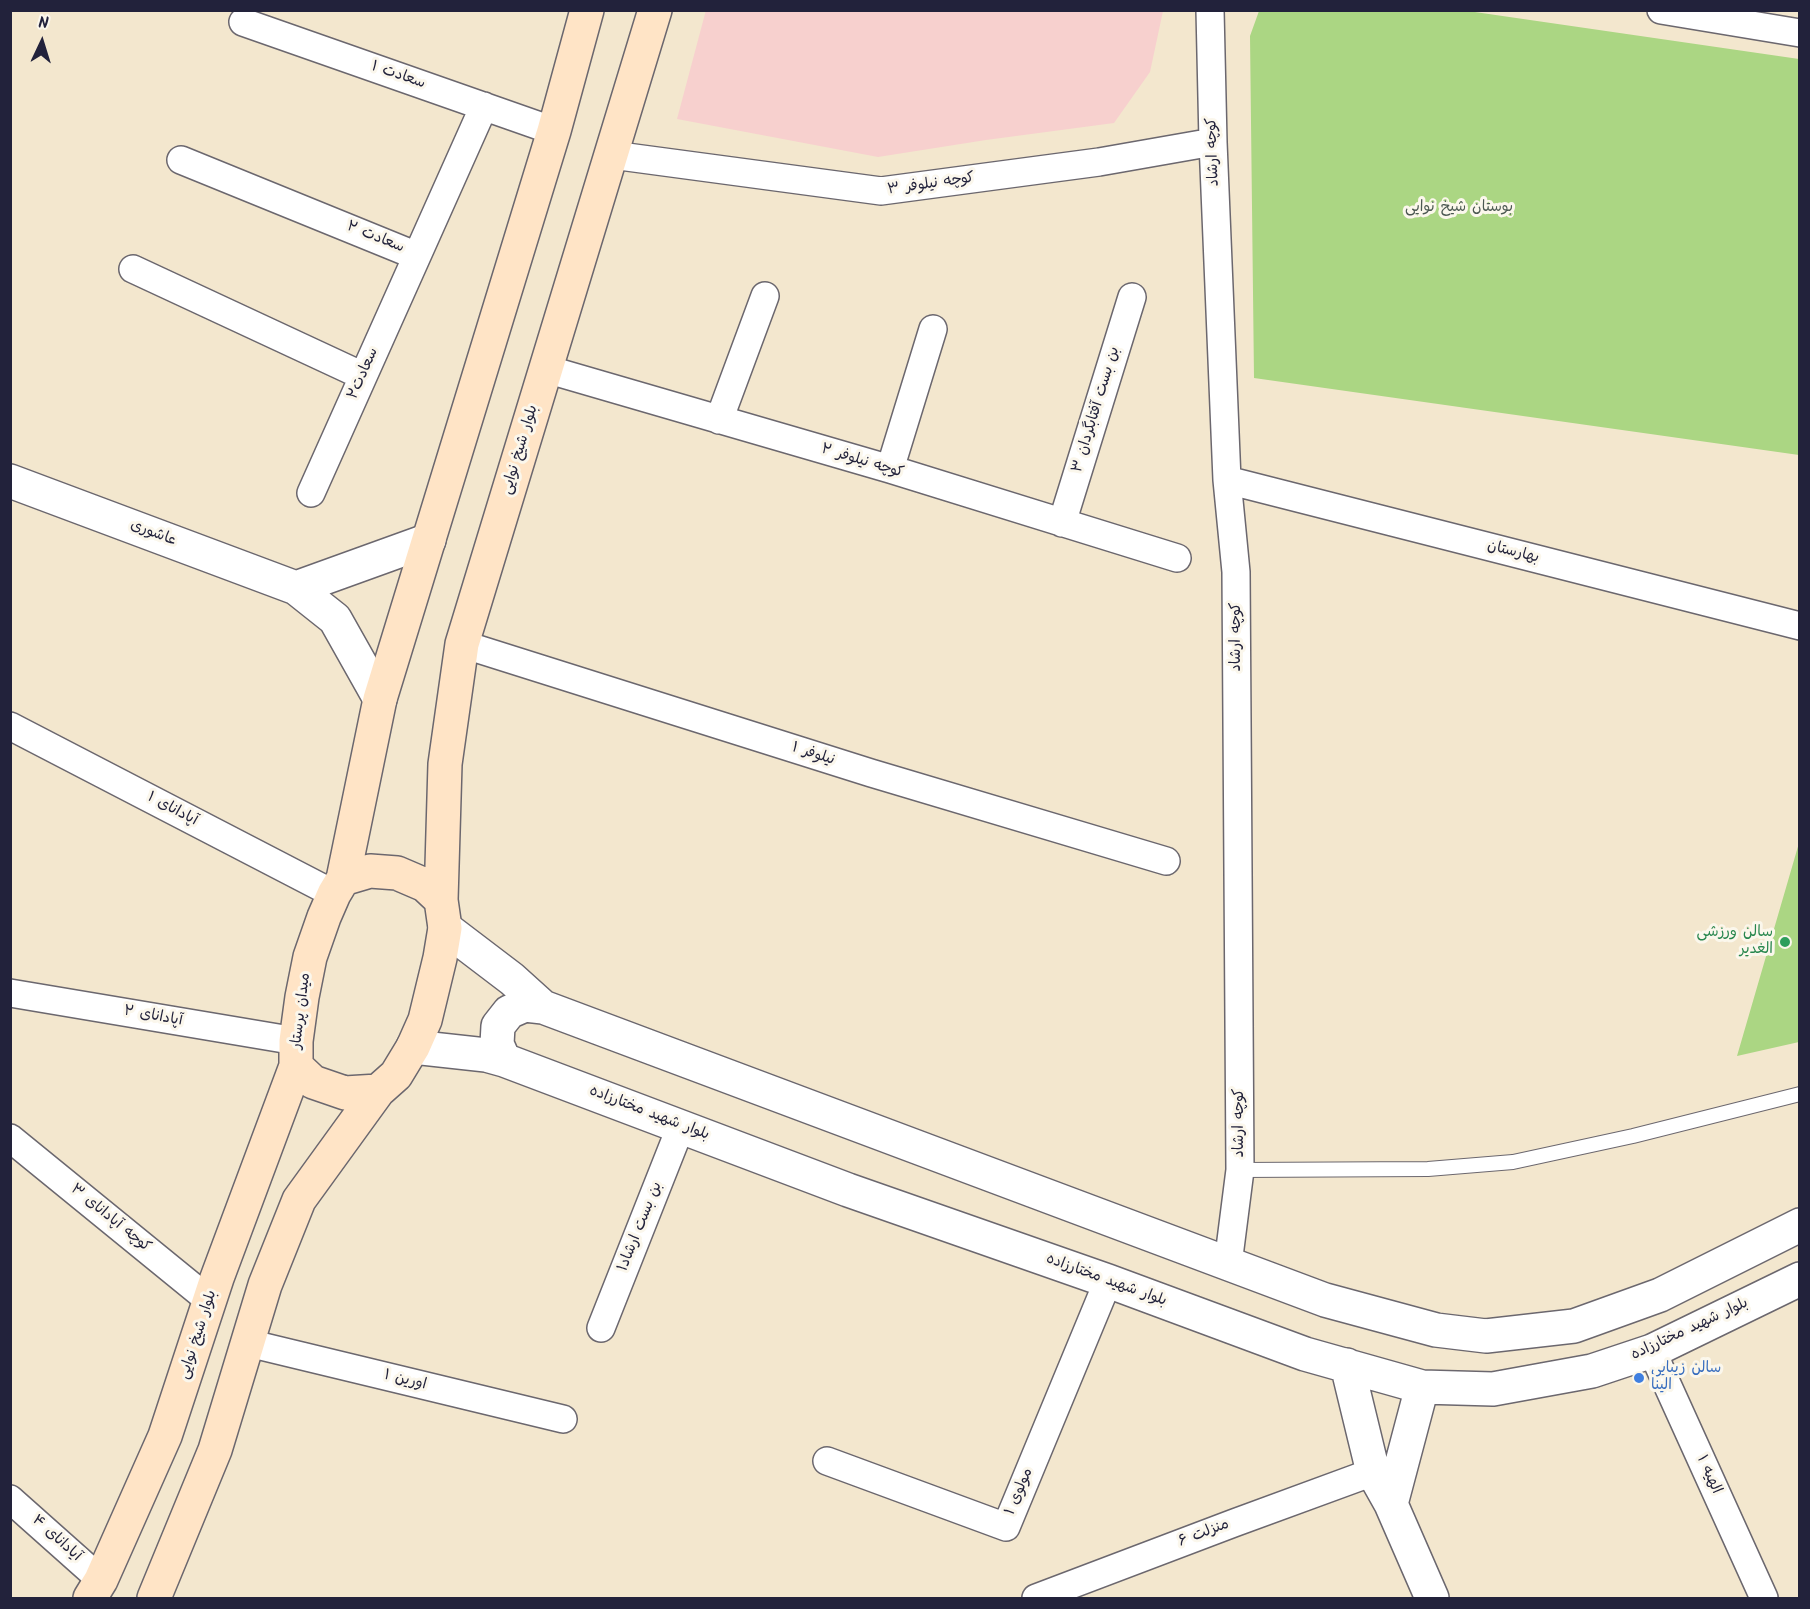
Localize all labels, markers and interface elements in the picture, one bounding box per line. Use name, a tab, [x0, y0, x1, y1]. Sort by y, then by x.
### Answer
text: N	[37, 11, 49, 36]
north arrow	[12, 12, 72, 72]
street label: سعادت ۱	[369, 58, 427, 94]
street label: کوچه ارشاد	[1204, 117, 1224, 187]
street label: کوچه نیلوفر ۳	[886, 170, 976, 200]
park label: بوستان شیخ نوایی	[1405, 199, 1513, 217]
street label: سعادت ۲	[343, 218, 407, 258]
street label: سعادت۲	[345, 345, 383, 403]
street label: بن بست آفتابگردان ۳	[1069, 345, 1125, 475]
street label: بلوار شیخ نوایی	[499, 403, 543, 497]
street label: کوچه نیلوفر ۲	[819, 441, 905, 483]
street label: عاشوری	[127, 517, 179, 551]
street label: بهارستان	[1485, 538, 1541, 568]
street label: کوچه ارشاد	[1228, 603, 1246, 671]
street label: ۱ نیلوفر	[789, 740, 837, 770]
street label: آپادانای ۱	[144, 789, 200, 831]
place label: سالن ورزشی الغدیر	[1697, 924, 1773, 959]
marker: سالن ورزشی الغدیر	[1778, 935, 1792, 949]
street label: میدان پرستار	[288, 972, 316, 1050]
street label: آپادانای ۲	[122, 1003, 184, 1031]
street label: بلوار شهید مختارزاده	[586, 1083, 712, 1145]
street label: کوچه ارشاد	[1231, 1089, 1249, 1157]
street label: بن بست ارشاد۱	[615, 1180, 667, 1274]
street label: کوچه آپادانای ۳	[66, 1181, 154, 1257]
street label: بلوار شهید مختارزاده	[1043, 1251, 1169, 1311]
street label: بلوار شیخ نوایی	[176, 1288, 222, 1382]
street label: بلوار شهید مختارزاده	[1629, 1295, 1751, 1365]
place label: سالن زیبایی الینا	[1651, 1360, 1721, 1395]
street label: اورین ۱	[382, 1367, 428, 1395]
marker: سالن زیبایی الینا	[1632, 1371, 1646, 1385]
street label: الهیه ۱	[1692, 1453, 1724, 1497]
street label: مولوی ۱	[1002, 1466, 1038, 1518]
street label: آیادانای ۴	[27, 1512, 85, 1566]
street label: منزلت ۶	[1176, 1516, 1232, 1552]

